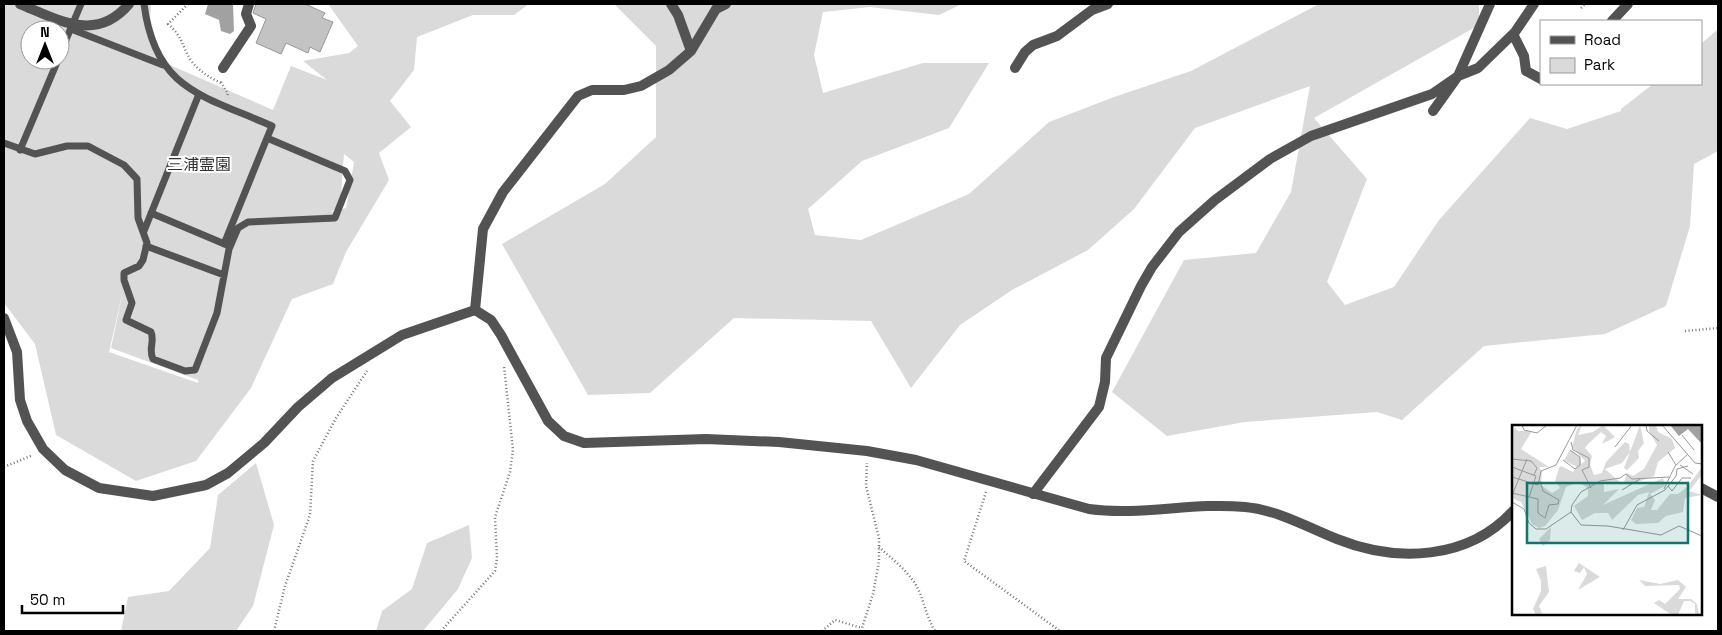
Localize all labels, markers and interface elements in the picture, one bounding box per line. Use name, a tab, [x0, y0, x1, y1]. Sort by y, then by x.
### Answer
north arrow	[20, 20, 70, 70]
legend	[1540, 20, 1702, 85]
text: N	[40, 23, 50, 41]
text: Road	[1584, 30, 1621, 49]
text: Park	[1584, 55, 1615, 74]
park label: 三浦霊園	[167, 154, 231, 175]
inset map	[1512, 425, 1702, 615]
scale bar	[22, 582, 124, 614]
text: 50 m	[30, 590, 65, 609]

